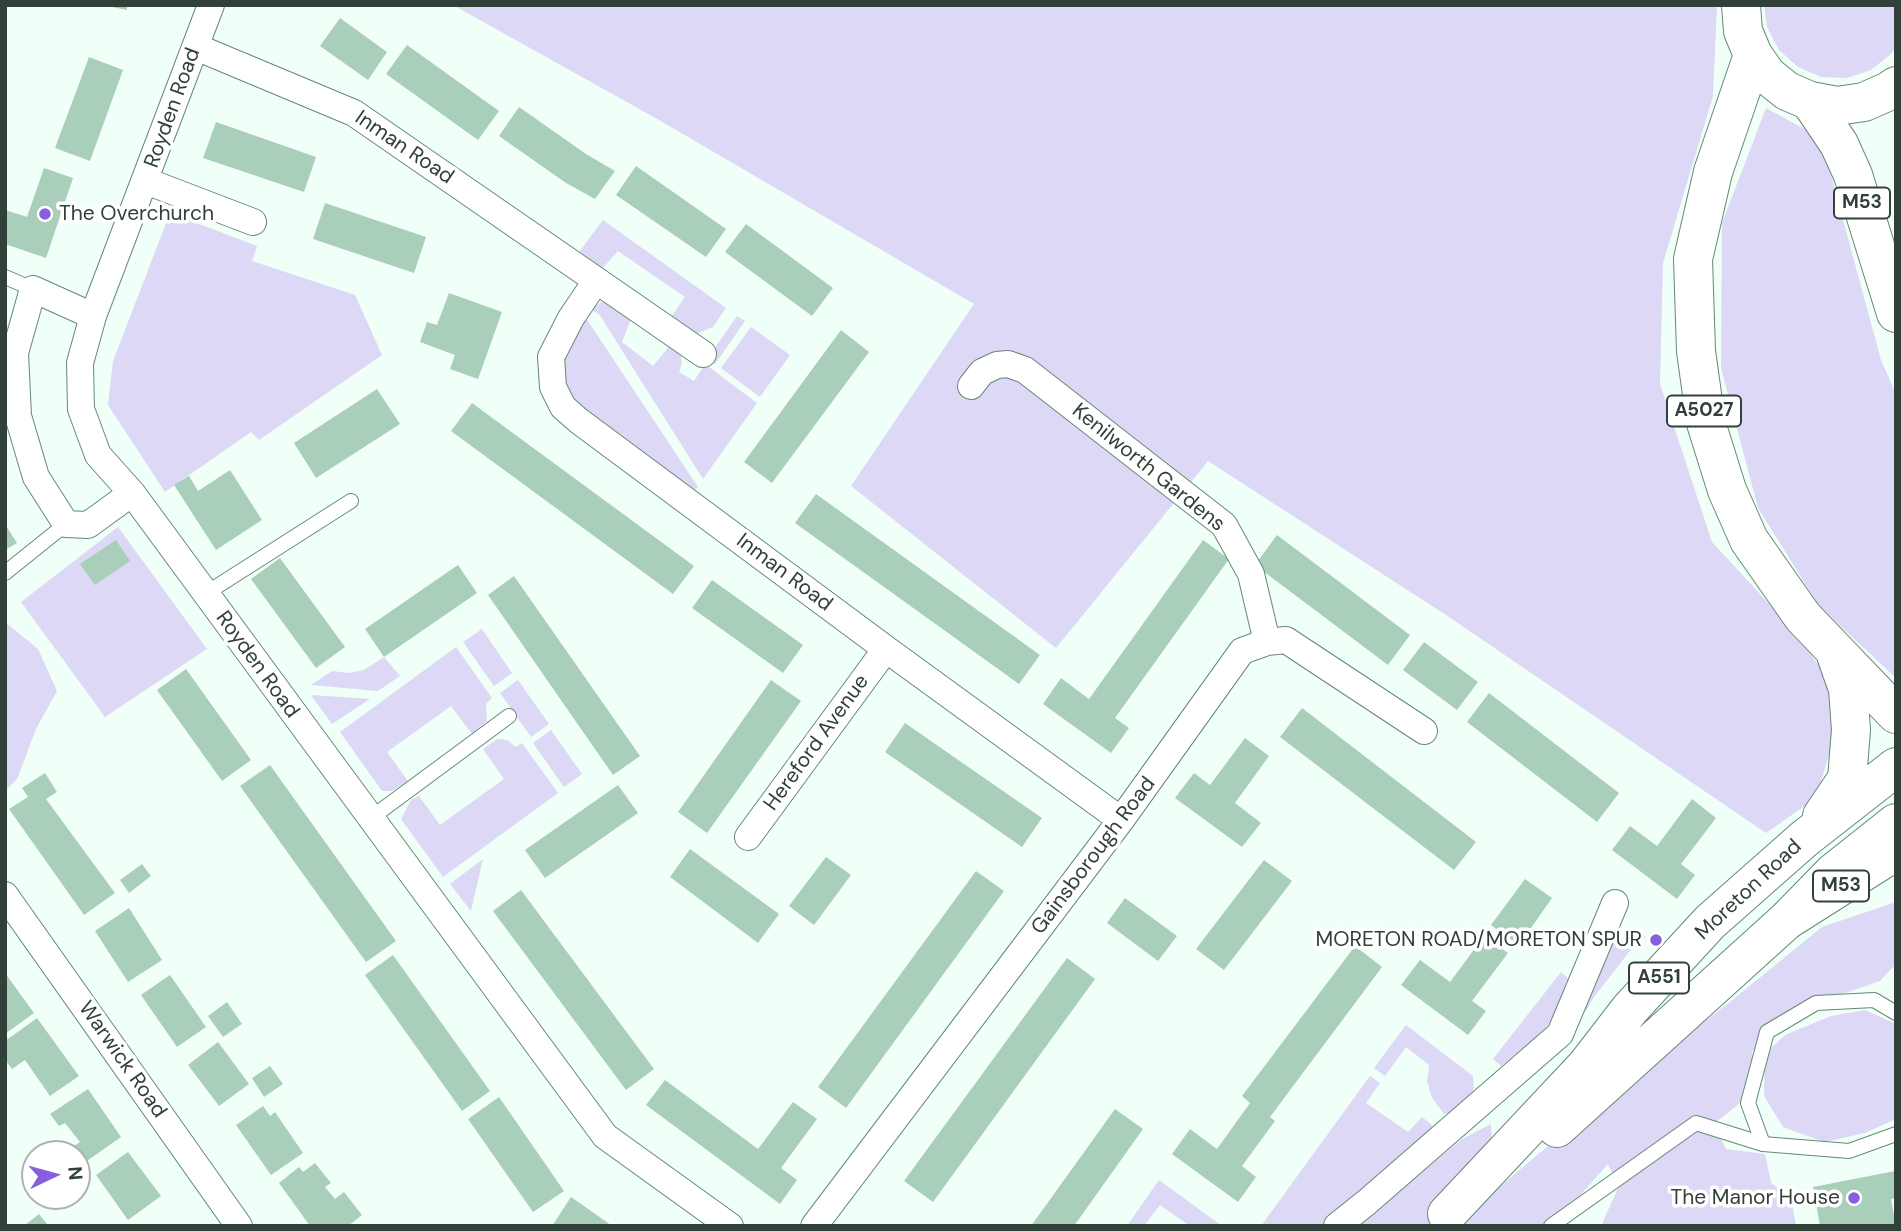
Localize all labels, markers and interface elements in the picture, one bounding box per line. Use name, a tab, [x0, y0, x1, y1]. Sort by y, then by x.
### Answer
street label: Royden Road	[140, 45, 206, 171]
street label: Inman Road	[350, 106, 458, 190]
road number: M53	[1834, 188, 1890, 218]
place label: The Overchurch	[59, 201, 214, 227]
marker: The Overchurch	[37, 206, 53, 222]
road number: A5027	[1667, 396, 1741, 426]
street label: Kenilworth Gardens	[1066, 399, 1230, 537]
street label: Inman Road	[731, 529, 837, 617]
street label: Royden Road	[210, 607, 304, 723]
street label: Hereford Avenue	[759, 670, 875, 816]
street label: Gainsborough Road	[1027, 772, 1161, 940]
street label: Moreton Road	[1691, 834, 1807, 946]
road number: M53	[1813, 870, 1869, 902]
place label: MORETON ROAD/MORETON SPUR	[1316, 927, 1642, 953]
marker: MORETON ROAD/MORETON SPUR	[1648, 932, 1664, 948]
road number: A551	[1629, 962, 1689, 994]
street label: Warwick Road	[72, 997, 172, 1123]
north arrow	[21, 1140, 91, 1210]
text: N	[62, 1165, 88, 1181]
place label: The Manor House	[1670, 1185, 1840, 1211]
marker: The Manor House	[1846, 1190, 1862, 1206]

